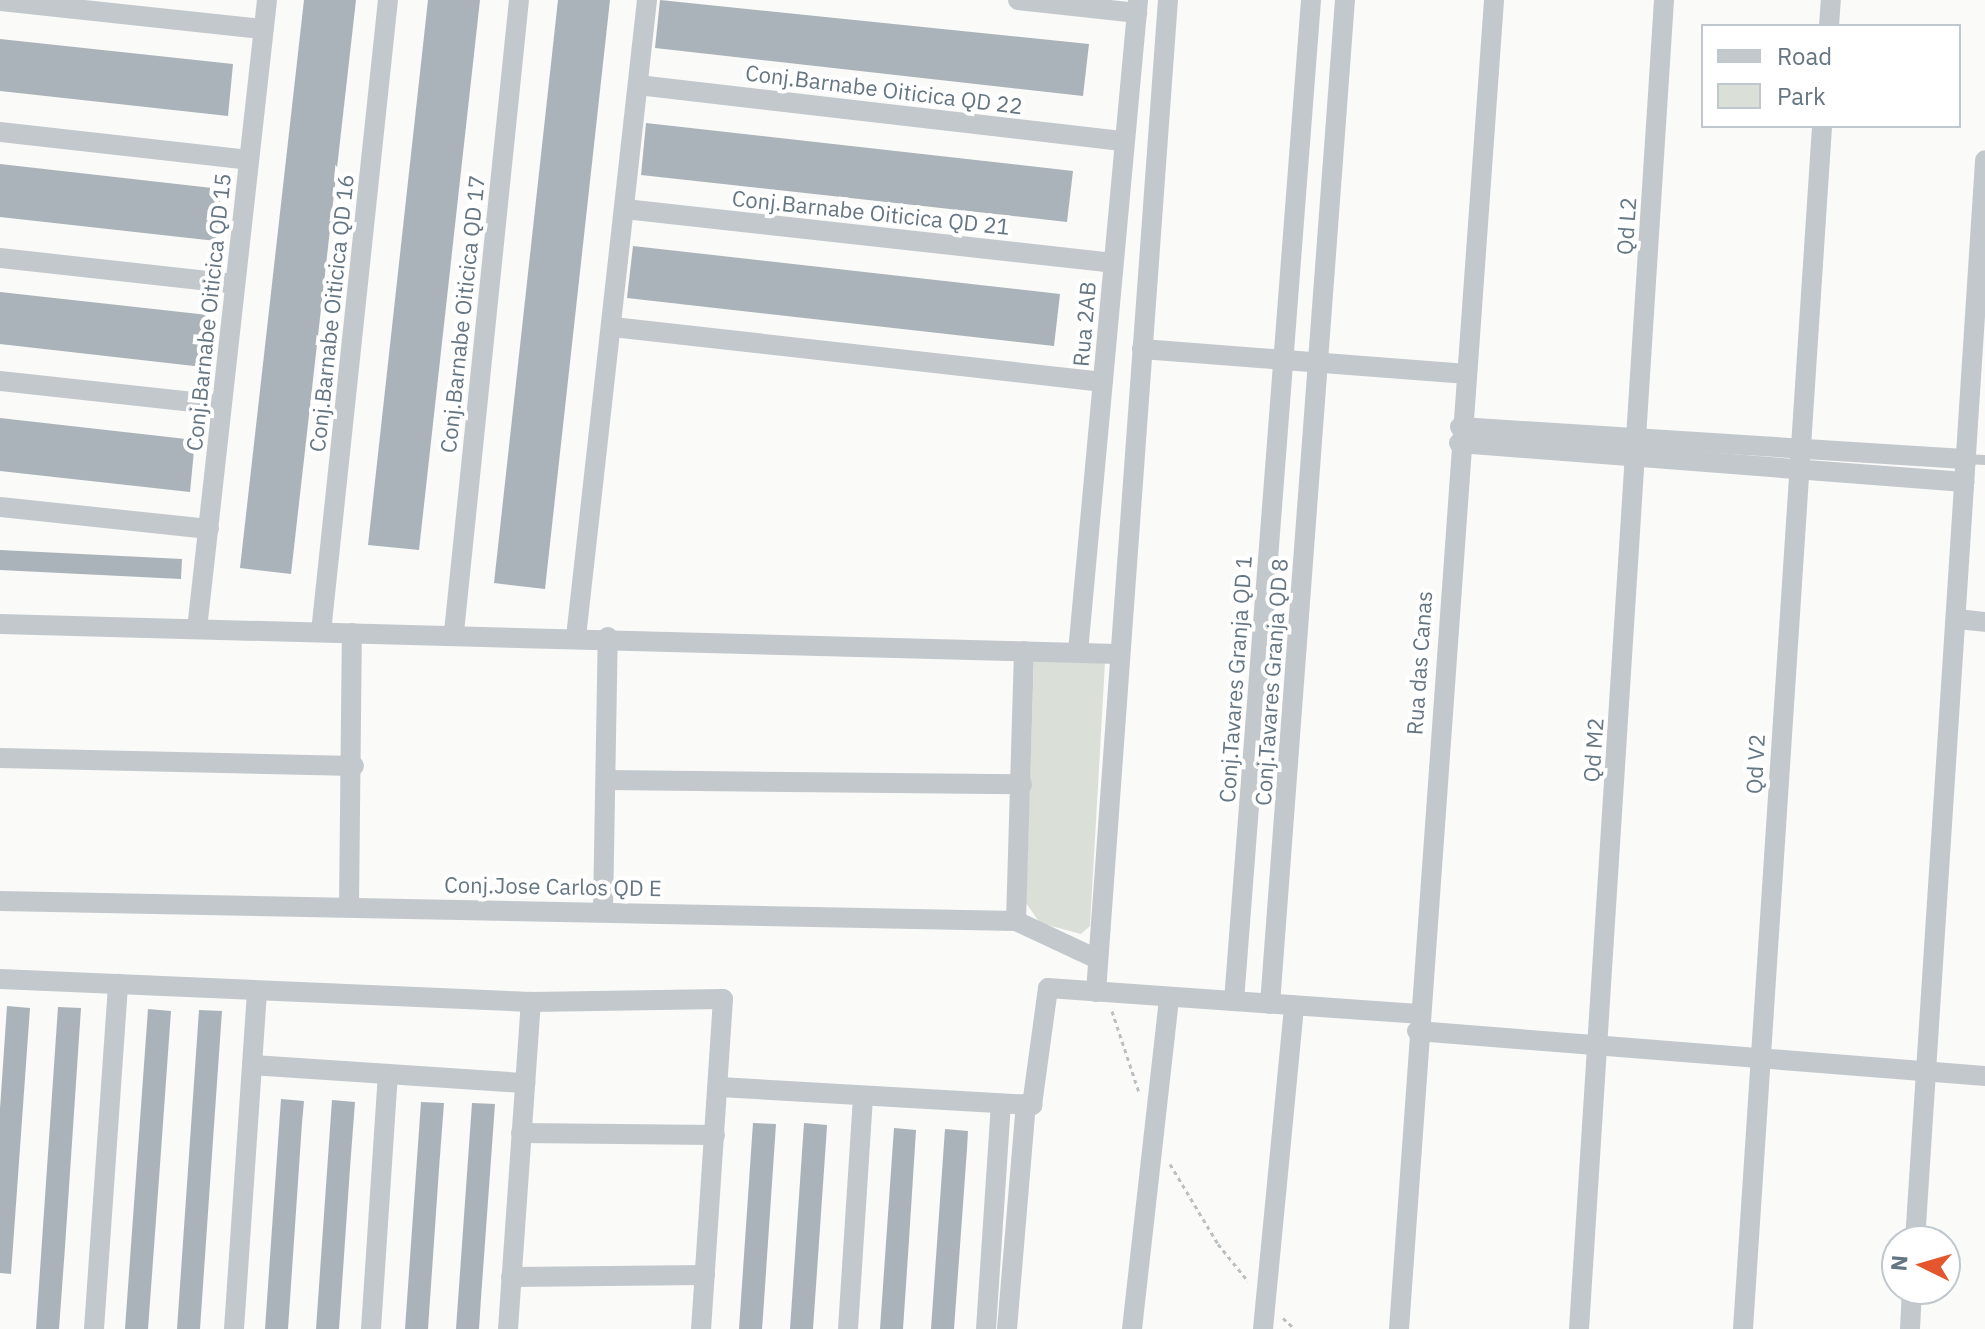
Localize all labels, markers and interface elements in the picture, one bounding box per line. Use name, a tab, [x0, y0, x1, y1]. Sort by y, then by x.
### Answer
legend	[1701, 24, 1961, 128]
text: Road	[1777, 40, 1832, 72]
street label: Conj.Barnabe Oiticica QD 22	[744, 59, 1024, 119]
text: Park	[1777, 80, 1826, 112]
street label: Conj.Barnabe Oiticica QD 15	[180, 172, 236, 452]
street label: Conj.Barnabe Oiticica QD 16	[303, 173, 359, 453]
street label: Conj.Barnabe Oiticica QD 17	[434, 174, 490, 454]
street label: Conj.Barnabe Oiticica QD 21	[731, 184, 1011, 240]
street label: Qd L2	[1611, 196, 1641, 256]
street label: Rua 2AB	[1067, 280, 1101, 368]
street label: Conj.Tavares Granja QD 1	[1213, 554, 1257, 804]
street label: Conj.Tavares Granja QD 8	[1249, 557, 1293, 807]
street label: Rua das Canas	[1401, 590, 1437, 736]
street label: Qd M2	[1578, 717, 1608, 783]
street label: Qd V2	[1740, 733, 1770, 795]
street label: Conj.Jose Carlos QD E	[444, 871, 662, 901]
north arrow	[1881, 1225, 1961, 1305]
text: N	[1883, 1254, 1914, 1272]

